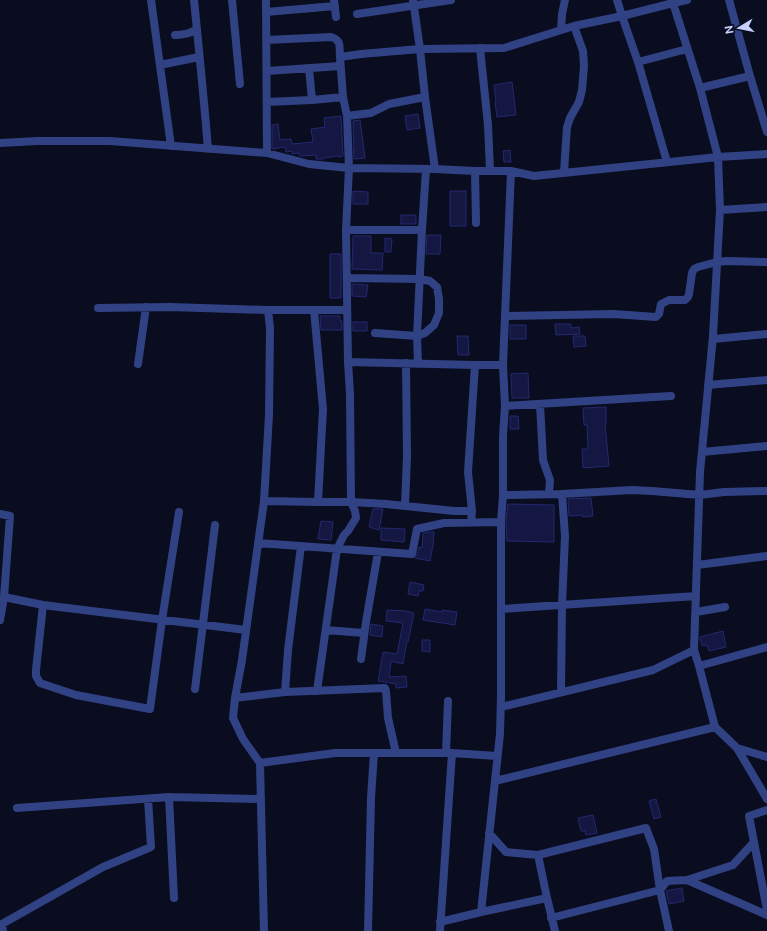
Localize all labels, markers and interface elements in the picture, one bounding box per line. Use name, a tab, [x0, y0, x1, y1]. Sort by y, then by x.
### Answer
north arrow	[719, 8, 759, 48]
text: N	[722, 24, 736, 35]

